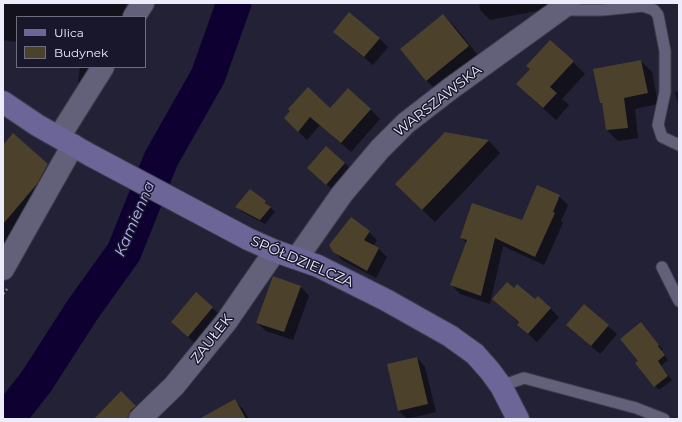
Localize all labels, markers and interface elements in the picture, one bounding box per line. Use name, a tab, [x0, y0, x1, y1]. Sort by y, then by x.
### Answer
legend	[16, 16, 146, 68]
text: Ulica	[54, 25, 84, 40]
text: Budynek	[54, 45, 108, 60]
street label: WARSZAWSKA	[391, 62, 485, 140]
water label: Kamienna	[111, 179, 159, 259]
street label: SPÓŁDZIELCZA	[248, 233, 356, 291]
street label: ZAUŁEK	[188, 311, 236, 367]

